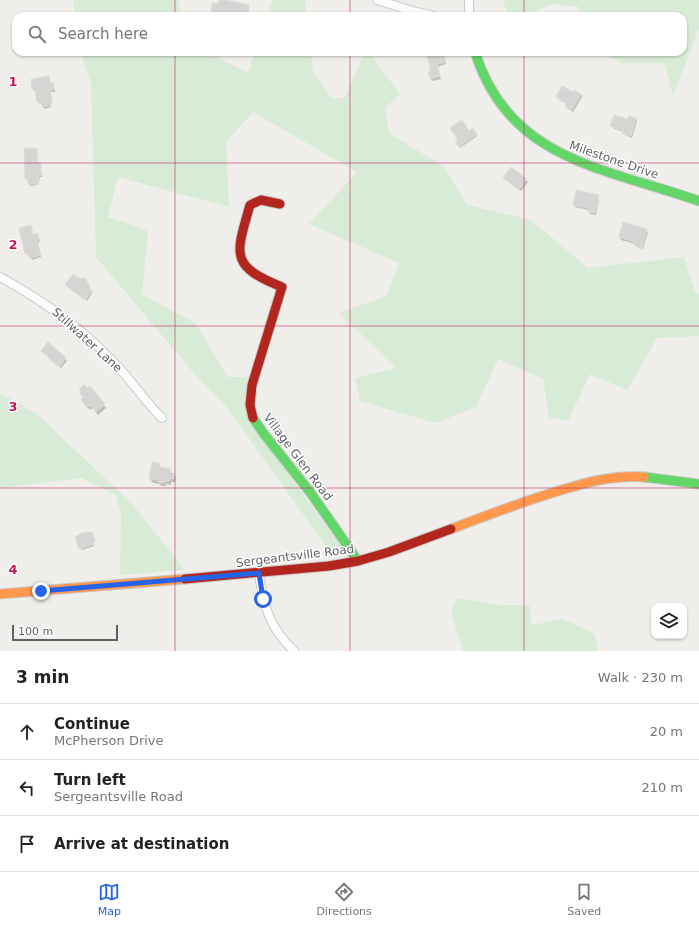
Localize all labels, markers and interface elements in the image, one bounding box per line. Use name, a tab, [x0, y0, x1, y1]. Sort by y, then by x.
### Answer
search box	[12, 12, 687, 56]
icon: search	[26, 23, 48, 45]
text: Search here	[58, 25, 148, 43]
text: 1	[8, 74, 18, 89]
street label: Milestone Drive	[568, 138, 660, 182]
text: 2	[8, 237, 18, 252]
street label: Stillwater Lane	[49, 305, 125, 375]
text: 3	[8, 399, 18, 414]
street label: Village Glen Road	[261, 411, 335, 503]
street label: Sergeantsville Road	[235, 542, 355, 570]
text: 4	[8, 562, 18, 577]
route end	[32, 582, 50, 600]
route start	[254, 590, 272, 608]
map controls	[651, 603, 687, 639]
button: layers	[651, 603, 687, 639]
scale bar	[12, 623, 118, 642]
text: 100 m	[18, 625, 53, 638]
text: 3 min	[16, 667, 69, 687]
text: Walk · 230 m	[598, 670, 683, 685]
text: Continue	[54, 715, 130, 733]
icon: ahead	[16, 721, 38, 743]
text: 20 m	[650, 724, 683, 739]
text: McPherson Drive	[54, 733, 164, 748]
text: Turn left	[54, 771, 126, 789]
icon: left	[16, 777, 38, 799]
text: 210 m	[641, 780, 683, 795]
text: Sergeantsville Road	[54, 789, 183, 804]
icon: arrive	[16, 833, 38, 855]
text: Arrive at destination	[54, 835, 229, 853]
tab: Map	[98, 881, 121, 918]
tab: Directions	[316, 881, 372, 918]
tab: Saved	[567, 881, 601, 918]

